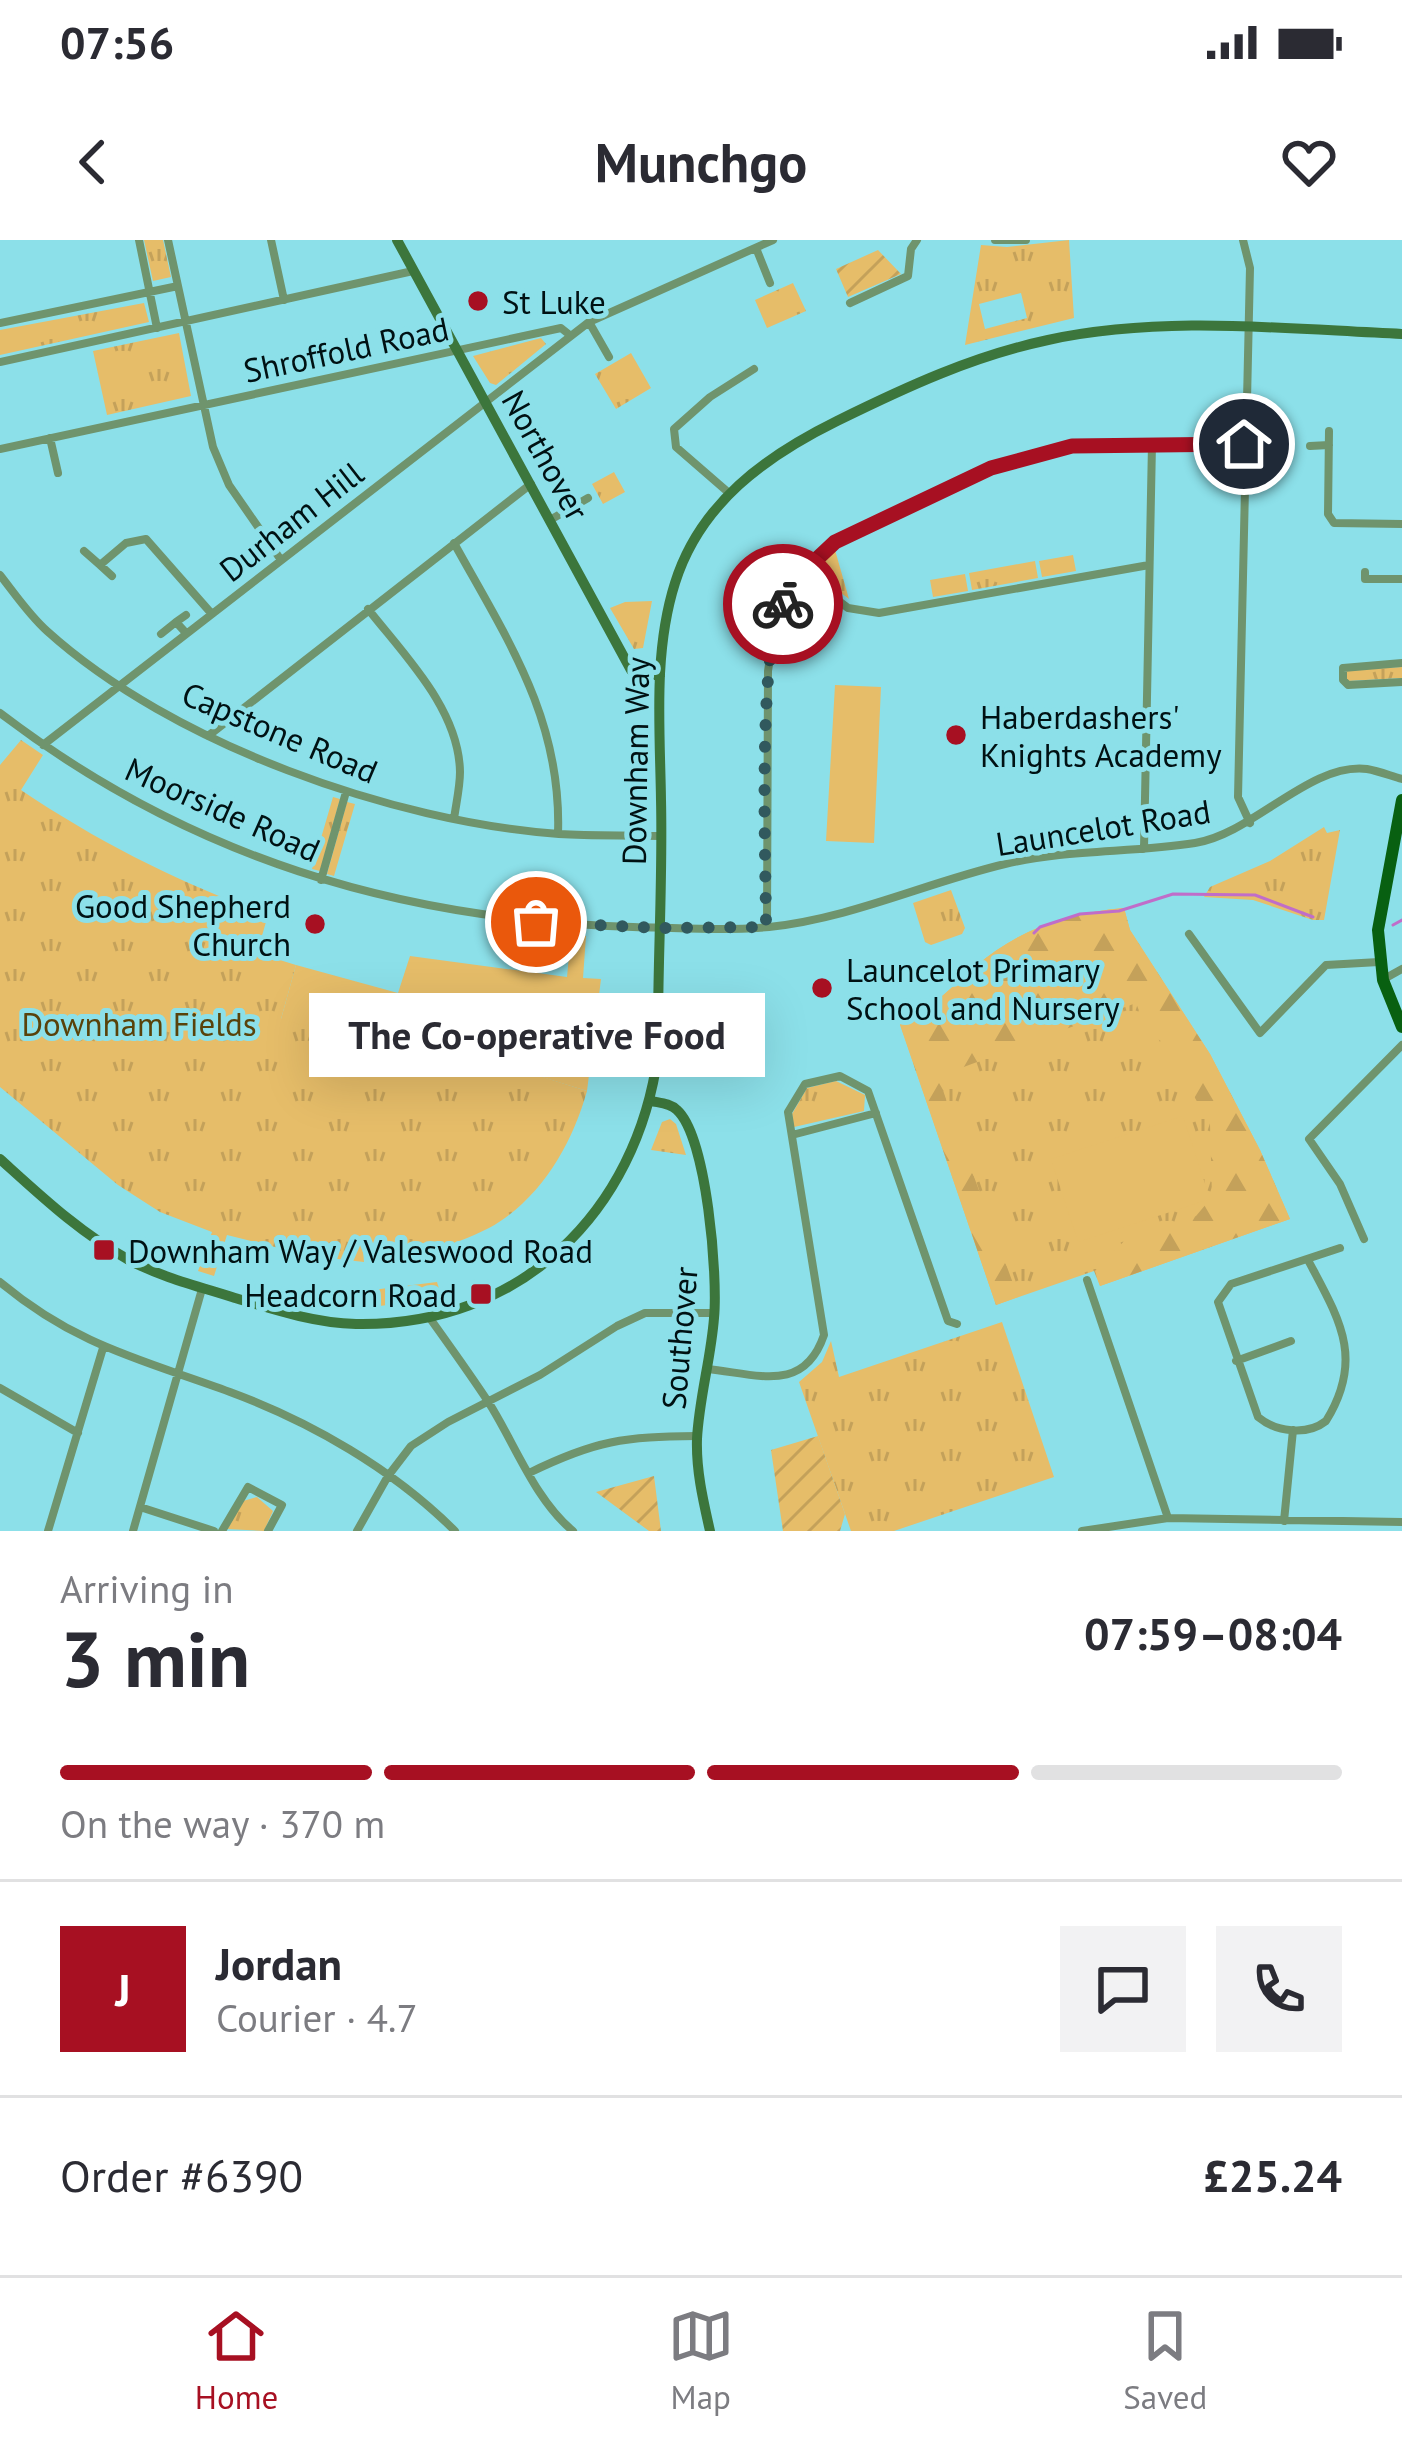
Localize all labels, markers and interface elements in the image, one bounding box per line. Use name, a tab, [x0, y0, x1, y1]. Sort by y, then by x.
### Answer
text: 07:56	[60, 13, 174, 71]
text: Munchgo	[595, 127, 807, 197]
icon: back	[60, 129, 126, 195]
icon: heart	[1276, 129, 1342, 195]
place label: St Luke	[502, 280, 606, 323]
marker: St Luke	[465, 288, 491, 314]
street label: Shroffold Road	[240, 306, 452, 392]
street label: Northover	[493, 382, 599, 528]
pin	[1193, 393, 1295, 495]
icon: home	[1211, 411, 1277, 477]
street label: Durham Hill	[210, 451, 372, 591]
courier	[723, 544, 843, 664]
icon: bike	[750, 571, 816, 637]
street label: Downham Way	[612, 656, 658, 866]
street label: Capstone Road	[176, 671, 384, 793]
place label: Haberdashers' Knights Academy	[980, 695, 1222, 776]
marker: Haberdashers' Knights Academy	[943, 722, 969, 748]
street label: Moorside Road	[119, 747, 327, 871]
street label: Launcelot Road	[993, 789, 1213, 865]
pin	[485, 871, 587, 973]
place label: Good Shepherd Church	[75, 884, 291, 965]
icon: bag	[503, 889, 569, 955]
marker: Good Shepherd Church	[302, 911, 328, 937]
place label: Launcelot Primary School and Nursery	[846, 948, 1120, 1029]
marker: Launcelot Primary School and Nursery	[809, 975, 835, 1001]
callout: The Co-operative Food	[308, 994, 764, 1078]
park label: Downham Fields	[21, 1002, 257, 1045]
text: The Co-operative Food	[348, 1009, 726, 1060]
place label: Downham Way / Valeswood Road	[128, 1229, 593, 1272]
marker: Downham Way / Valeswood Road	[91, 1237, 117, 1263]
street label: Southover	[651, 1265, 707, 1411]
place label: Headcorn Road	[244, 1273, 457, 1316]
marker: Headcorn Road	[468, 1281, 494, 1307]
text: Arriving in	[60, 1563, 234, 1614]
text: 07:59–08:04	[1084, 1604, 1342, 1662]
text: 3 min	[60, 1608, 250, 1709]
text: On the way · 370 m	[60, 1798, 385, 1849]
button: chat	[1060, 1926, 1186, 2052]
button: phone	[1216, 1926, 1342, 2052]
text: Jordan	[216, 1934, 342, 1992]
text: J	[115, 1960, 131, 2018]
text: Courier · 4.7	[216, 1992, 418, 2043]
text: Order #6390	[60, 2146, 303, 2204]
text: £25.24	[1203, 2146, 1342, 2204]
tab: Home	[195, 2303, 278, 2418]
tab: Map	[668, 2303, 734, 2418]
tab: Saved	[1123, 2303, 1207, 2418]

